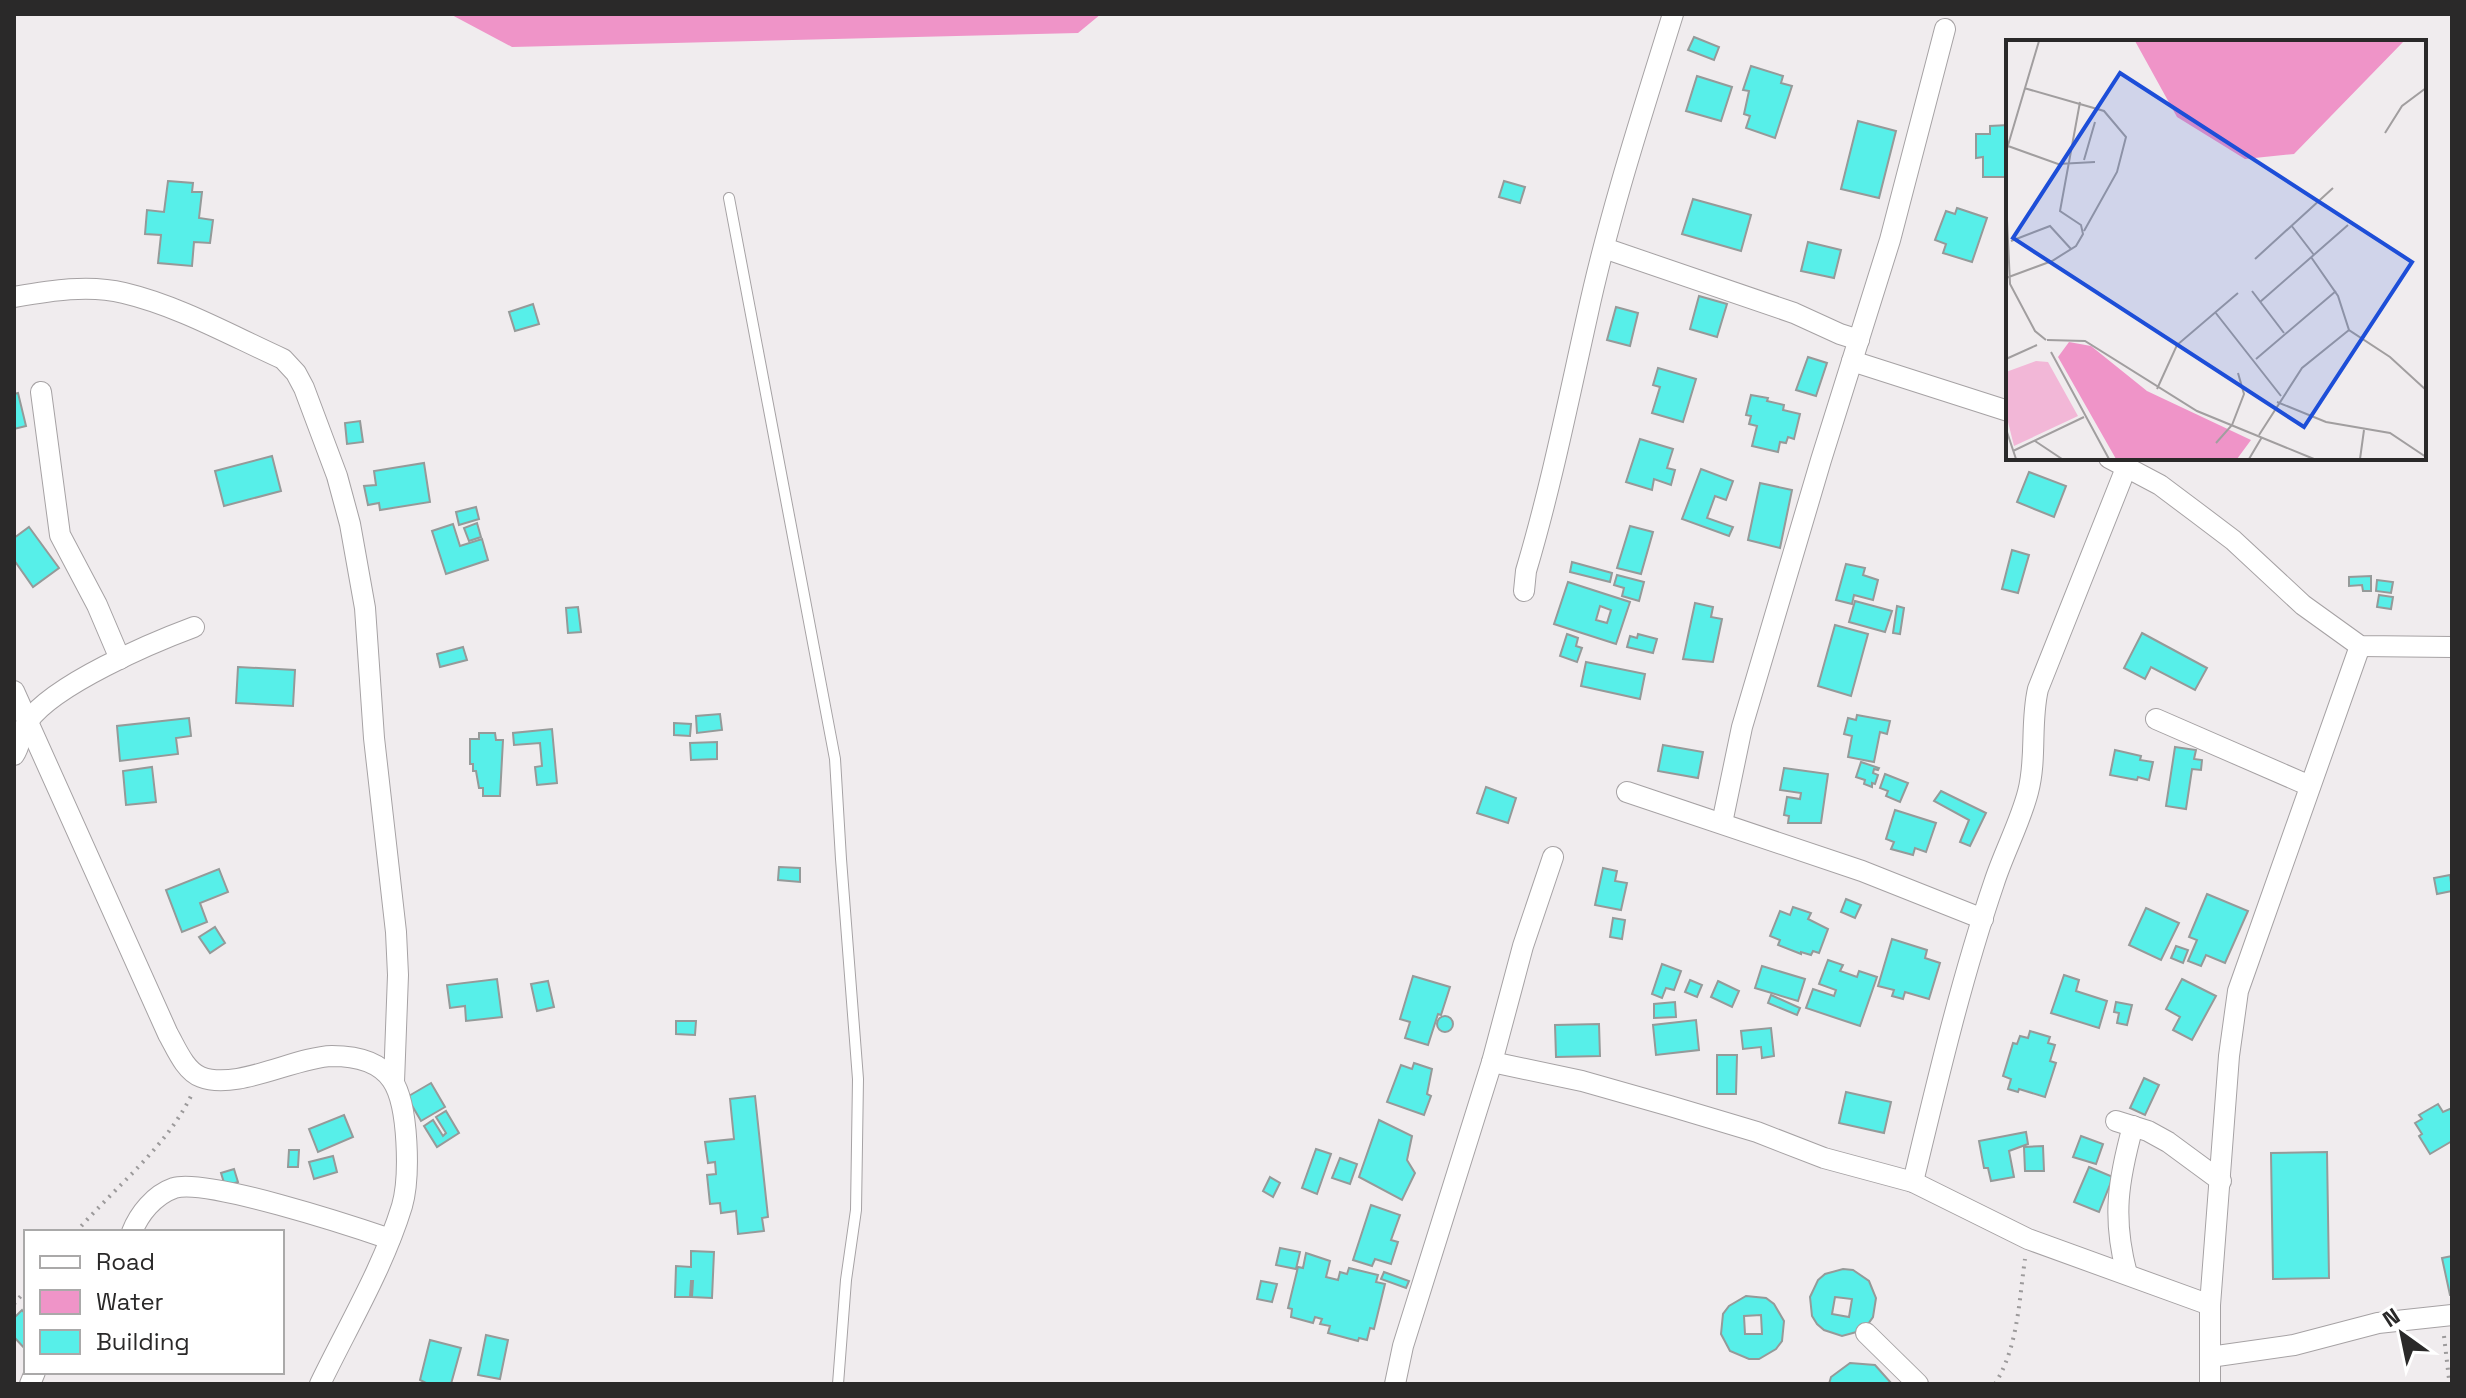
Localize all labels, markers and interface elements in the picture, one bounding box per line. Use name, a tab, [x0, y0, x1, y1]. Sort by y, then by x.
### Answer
inset map	[2006, 40, 2426, 460]
legend	[24, 1230, 284, 1374]
text: Road	[96, 1246, 155, 1277]
text: Water	[96, 1286, 164, 1317]
north arrow	[2362, 1294, 2442, 1374]
text: N	[2377, 1301, 2405, 1333]
text: Building	[96, 1326, 190, 1357]

